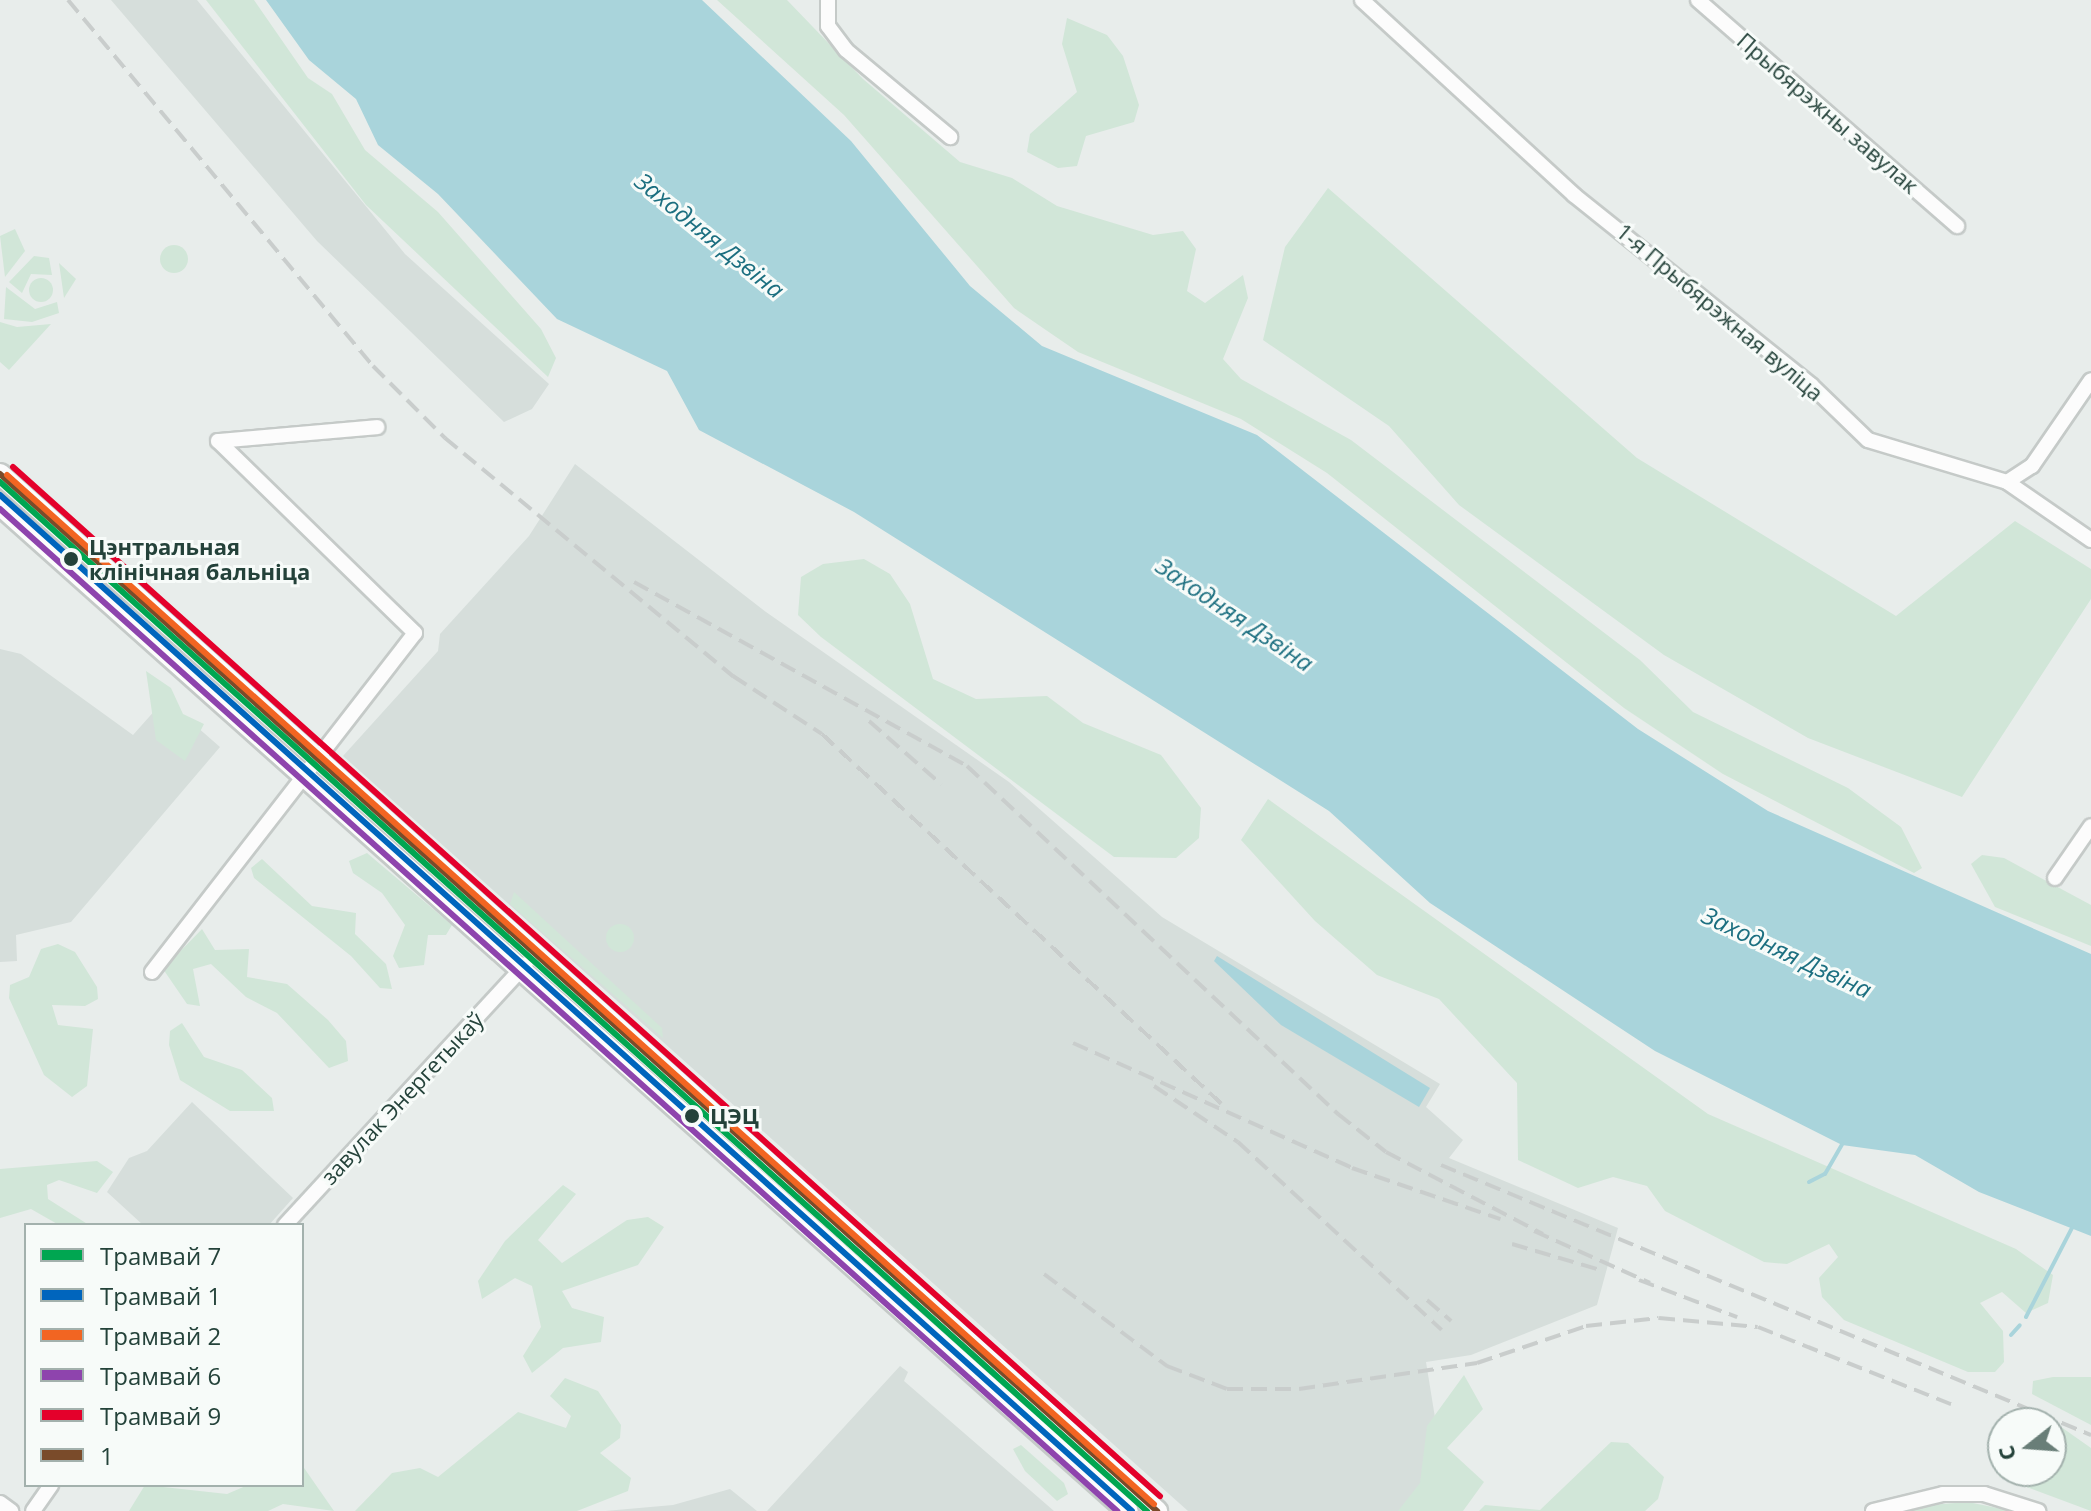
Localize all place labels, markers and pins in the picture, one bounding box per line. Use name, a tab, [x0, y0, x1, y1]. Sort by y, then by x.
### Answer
place label: Цэнтральная клінічная бальніца	[89, 533, 310, 584]
marker: Цэнтральная клінічная бальніца	[60, 548, 82, 570]
place label: ЦЭЦ	[710, 1103, 759, 1129]
marker: ЦЭЦ	[681, 1105, 703, 1127]

